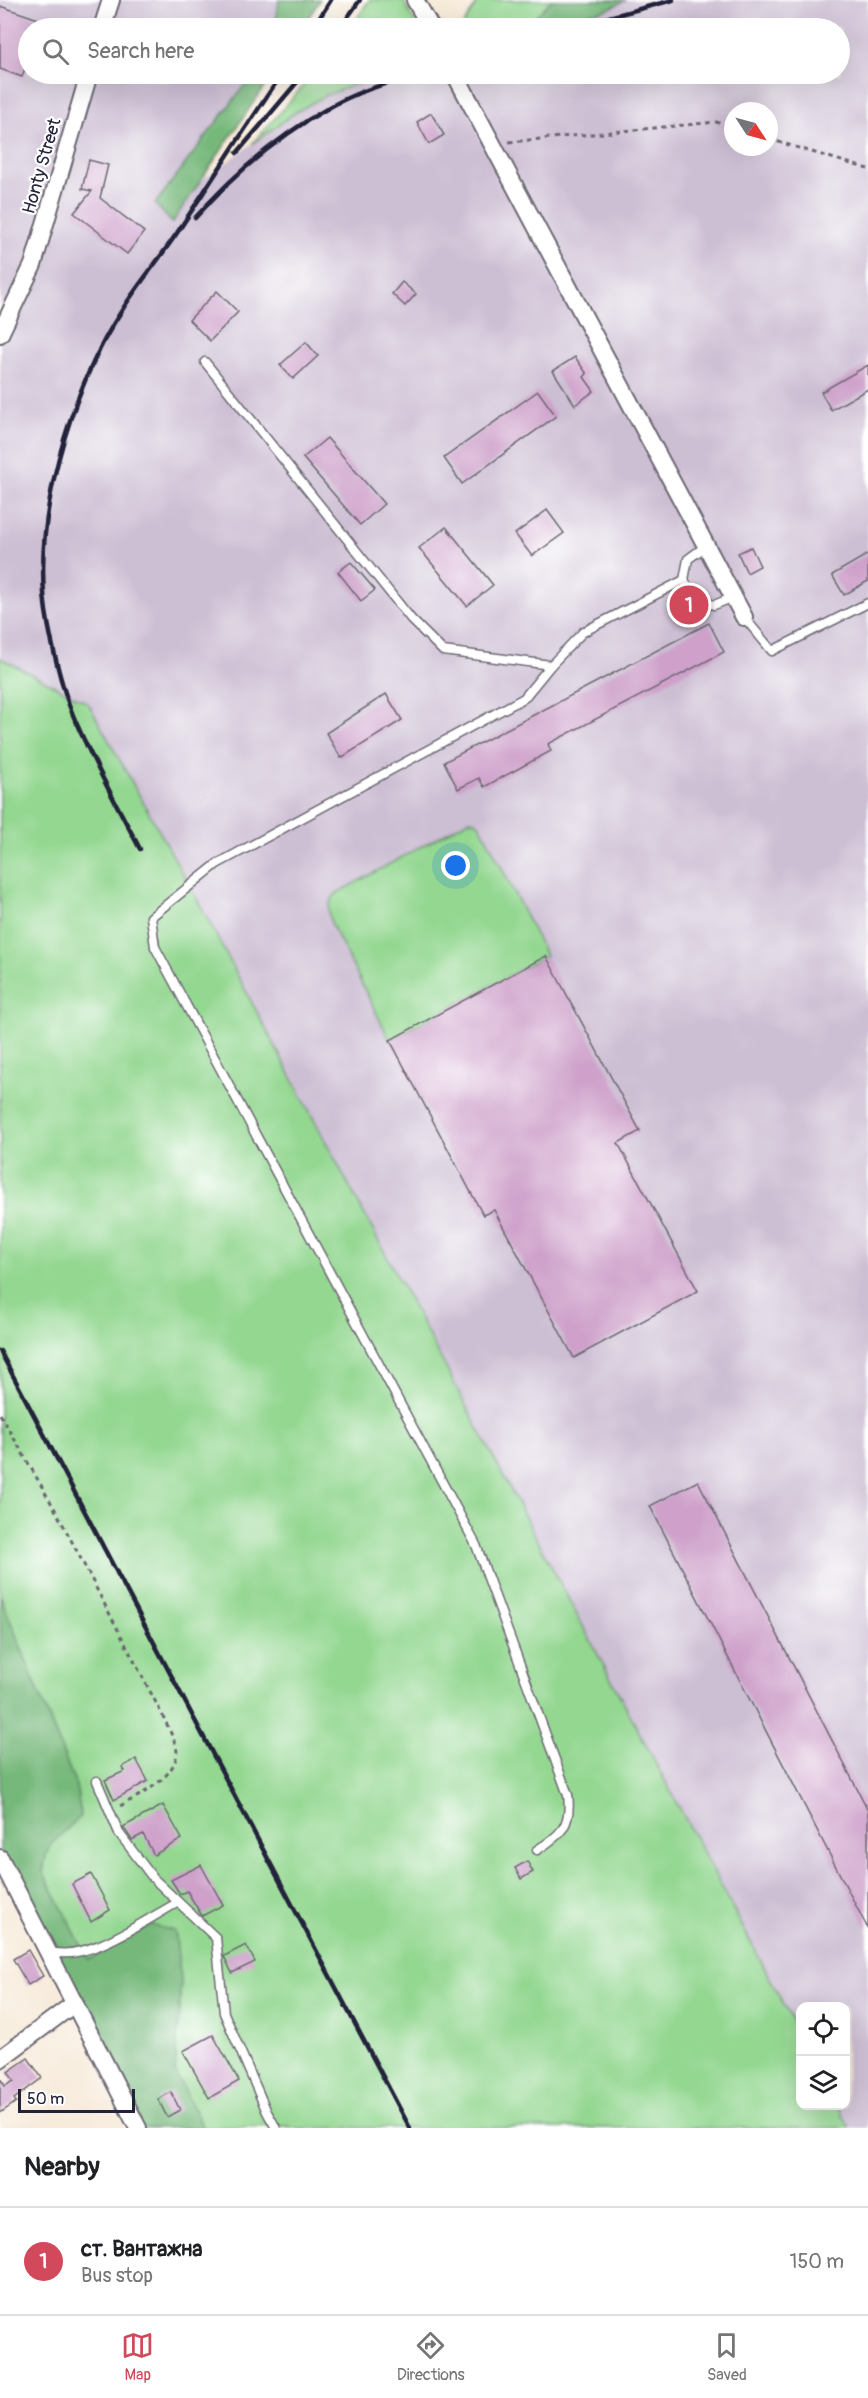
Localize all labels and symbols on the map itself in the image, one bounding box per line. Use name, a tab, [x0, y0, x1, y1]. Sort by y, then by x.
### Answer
north arrow	[724, 102, 778, 156]
street label: Honty Street	[17, 115, 67, 217]
pin: 1	[670, 582, 708, 628]
your location	[441, 851, 470, 880]
scale bar	[18, 2086, 135, 2114]

